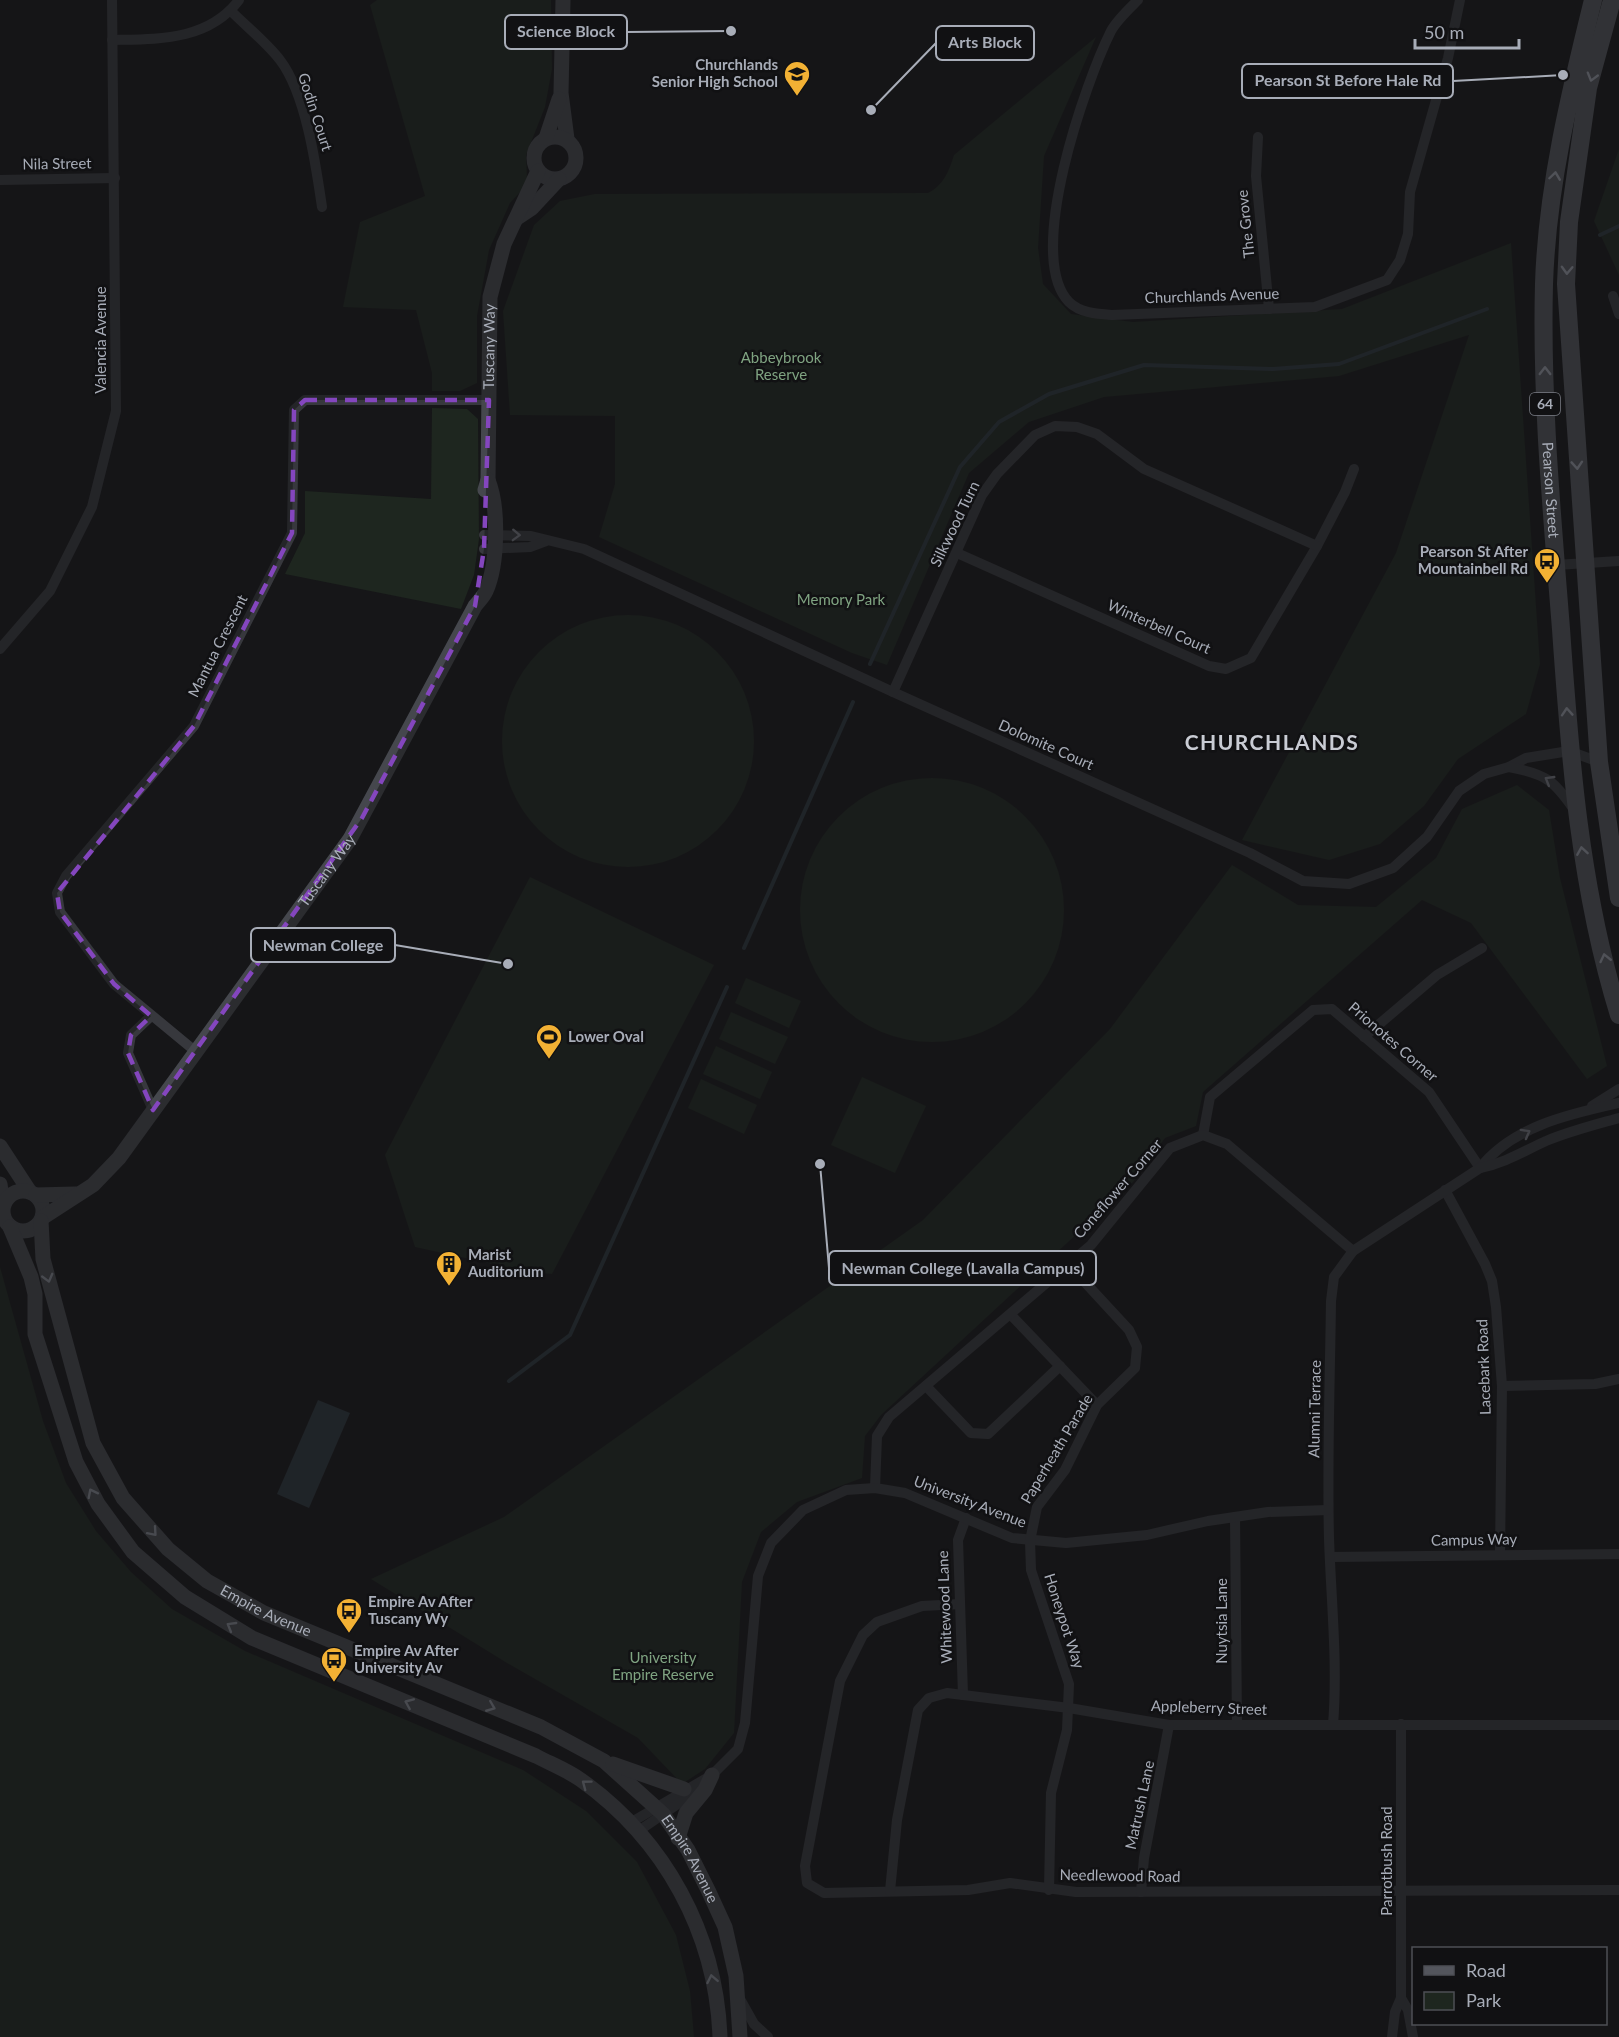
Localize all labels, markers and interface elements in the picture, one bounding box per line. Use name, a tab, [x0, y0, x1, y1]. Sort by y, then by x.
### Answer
scale bar	[1415, 12, 1518, 50]
callout: Science Block	[505, 15, 627, 49]
text: Science Block	[517, 21, 615, 40]
text: 50 m	[1424, 21, 1464, 43]
callout: Arts Block	[936, 26, 1034, 60]
text: Arts Block	[947, 32, 1022, 51]
place label: Churchlands Senior High School	[652, 55, 778, 90]
school or university icon: Churchlands Senior High School	[782, 59, 812, 97]
callout: Pearson St Before Hale Rd	[1242, 64, 1453, 98]
street label: Godin Court	[295, 70, 337, 154]
text: Pearson St Before Hale Rd	[1255, 70, 1441, 89]
one-way arrow	[1587, 71, 1599, 82]
street label: Nila Street	[22, 153, 92, 173]
one-way arrow	[1549, 172, 1561, 181]
street label: The Grove	[1232, 189, 1258, 259]
one-way arrow	[1561, 265, 1573, 274]
street label: Churchlands Avenue	[1144, 284, 1280, 306]
street label: Valencia Avenue	[91, 286, 109, 394]
street label: Tuscany Way	[479, 303, 498, 389]
park label: Abbeybrook Reserve	[741, 348, 822, 383]
one-way arrow	[1539, 366, 1551, 375]
road number: 64	[1530, 393, 1560, 415]
street label: Pearson Street	[1539, 441, 1564, 539]
one-way arrow	[1570, 460, 1583, 469]
street label: Silkwood Turn	[926, 478, 983, 569]
one-way arrow	[511, 529, 520, 542]
place label: Pearson St After Mountainbell Rd	[1418, 542, 1528, 577]
bus stop icon: Pearson St After Mountainbell Rd	[1532, 546, 1562, 584]
park label: Memory Park	[797, 590, 886, 608]
street label: Mantua Crescent	[184, 591, 251, 700]
street label: Winterbell Court	[1105, 595, 1214, 657]
one-way arrow	[1560, 708, 1573, 717]
street label: Dolomite Court	[996, 715, 1097, 773]
district label: CHURCHLANDS	[1185, 729, 1359, 754]
one-way arrow	[1545, 776, 1555, 788]
street label: Tuscany Way	[294, 830, 359, 910]
one-way arrow	[1577, 846, 1589, 856]
callout: Newman College	[251, 928, 395, 962]
text: Newman College	[263, 935, 384, 954]
one-way arrow	[1599, 953, 1612, 963]
street label: Prionotes Corner	[1345, 998, 1442, 1085]
sports icon: Lower Oval	[534, 1022, 564, 1060]
place label: Lower Oval	[568, 1027, 644, 1045]
one-way arrow	[1520, 1129, 1530, 1140]
street label: Coneflower Corner	[1069, 1134, 1166, 1242]
place label: Marist Auditorium	[467, 1245, 544, 1280]
building icon: Marist Auditorium	[434, 1249, 464, 1287]
callout: Newman College (Lavalla Campus)	[829, 1251, 1096, 1285]
text: Newman College (Lavalla Campus)	[842, 1258, 1084, 1277]
one-way arrow	[41, 1272, 53, 1283]
street label: Lacebark Road	[1472, 1319, 1494, 1415]
street label: Alumni Terrace	[1304, 1360, 1324, 1458]
street label: Paperheath Parade	[1016, 1390, 1096, 1507]
street label: University Avenue	[911, 1471, 1029, 1531]
one-way arrow	[88, 1489, 99, 1499]
one-way arrow	[146, 1525, 157, 1536]
street label: Campus Way	[1431, 1529, 1518, 1549]
street label: Whitewood Lane	[933, 1550, 955, 1664]
street label: Honeypot Way	[1041, 1571, 1089, 1671]
street label: Nuytsia Lane	[1212, 1578, 1230, 1664]
street label: Empire Avenue	[218, 1580, 314, 1640]
place label: Empire Av After Tuscany Wy	[368, 1592, 473, 1627]
bus stop icon: Empire Av After Tuscany Wy	[334, 1596, 364, 1634]
one-way arrow	[227, 1621, 237, 1633]
place label: Empire Av After University Av	[354, 1641, 459, 1676]
bus stop icon: Empire Av After University Av	[319, 1645, 349, 1683]
park label: University Empire Reserve	[612, 1648, 714, 1683]
street label: Appleberry Street	[1151, 1696, 1268, 1718]
one-way arrow	[405, 1698, 416, 1710]
one-way arrow	[485, 1700, 496, 1712]
street label: Matrush Lane	[1121, 1759, 1157, 1851]
one-way arrow	[582, 1781, 593, 1792]
street label: Parrotbush Road	[1377, 1806, 1395, 1916]
street label: Empire Avenue	[658, 1811, 723, 1905]
street label: Needlewood Road	[1059, 1865, 1181, 1885]
legend	[1412, 1947, 1607, 2025]
text: Road	[1466, 1959, 1506, 1981]
one-way arrow	[706, 1975, 719, 1985]
text: Park	[1466, 1989, 1502, 2011]

